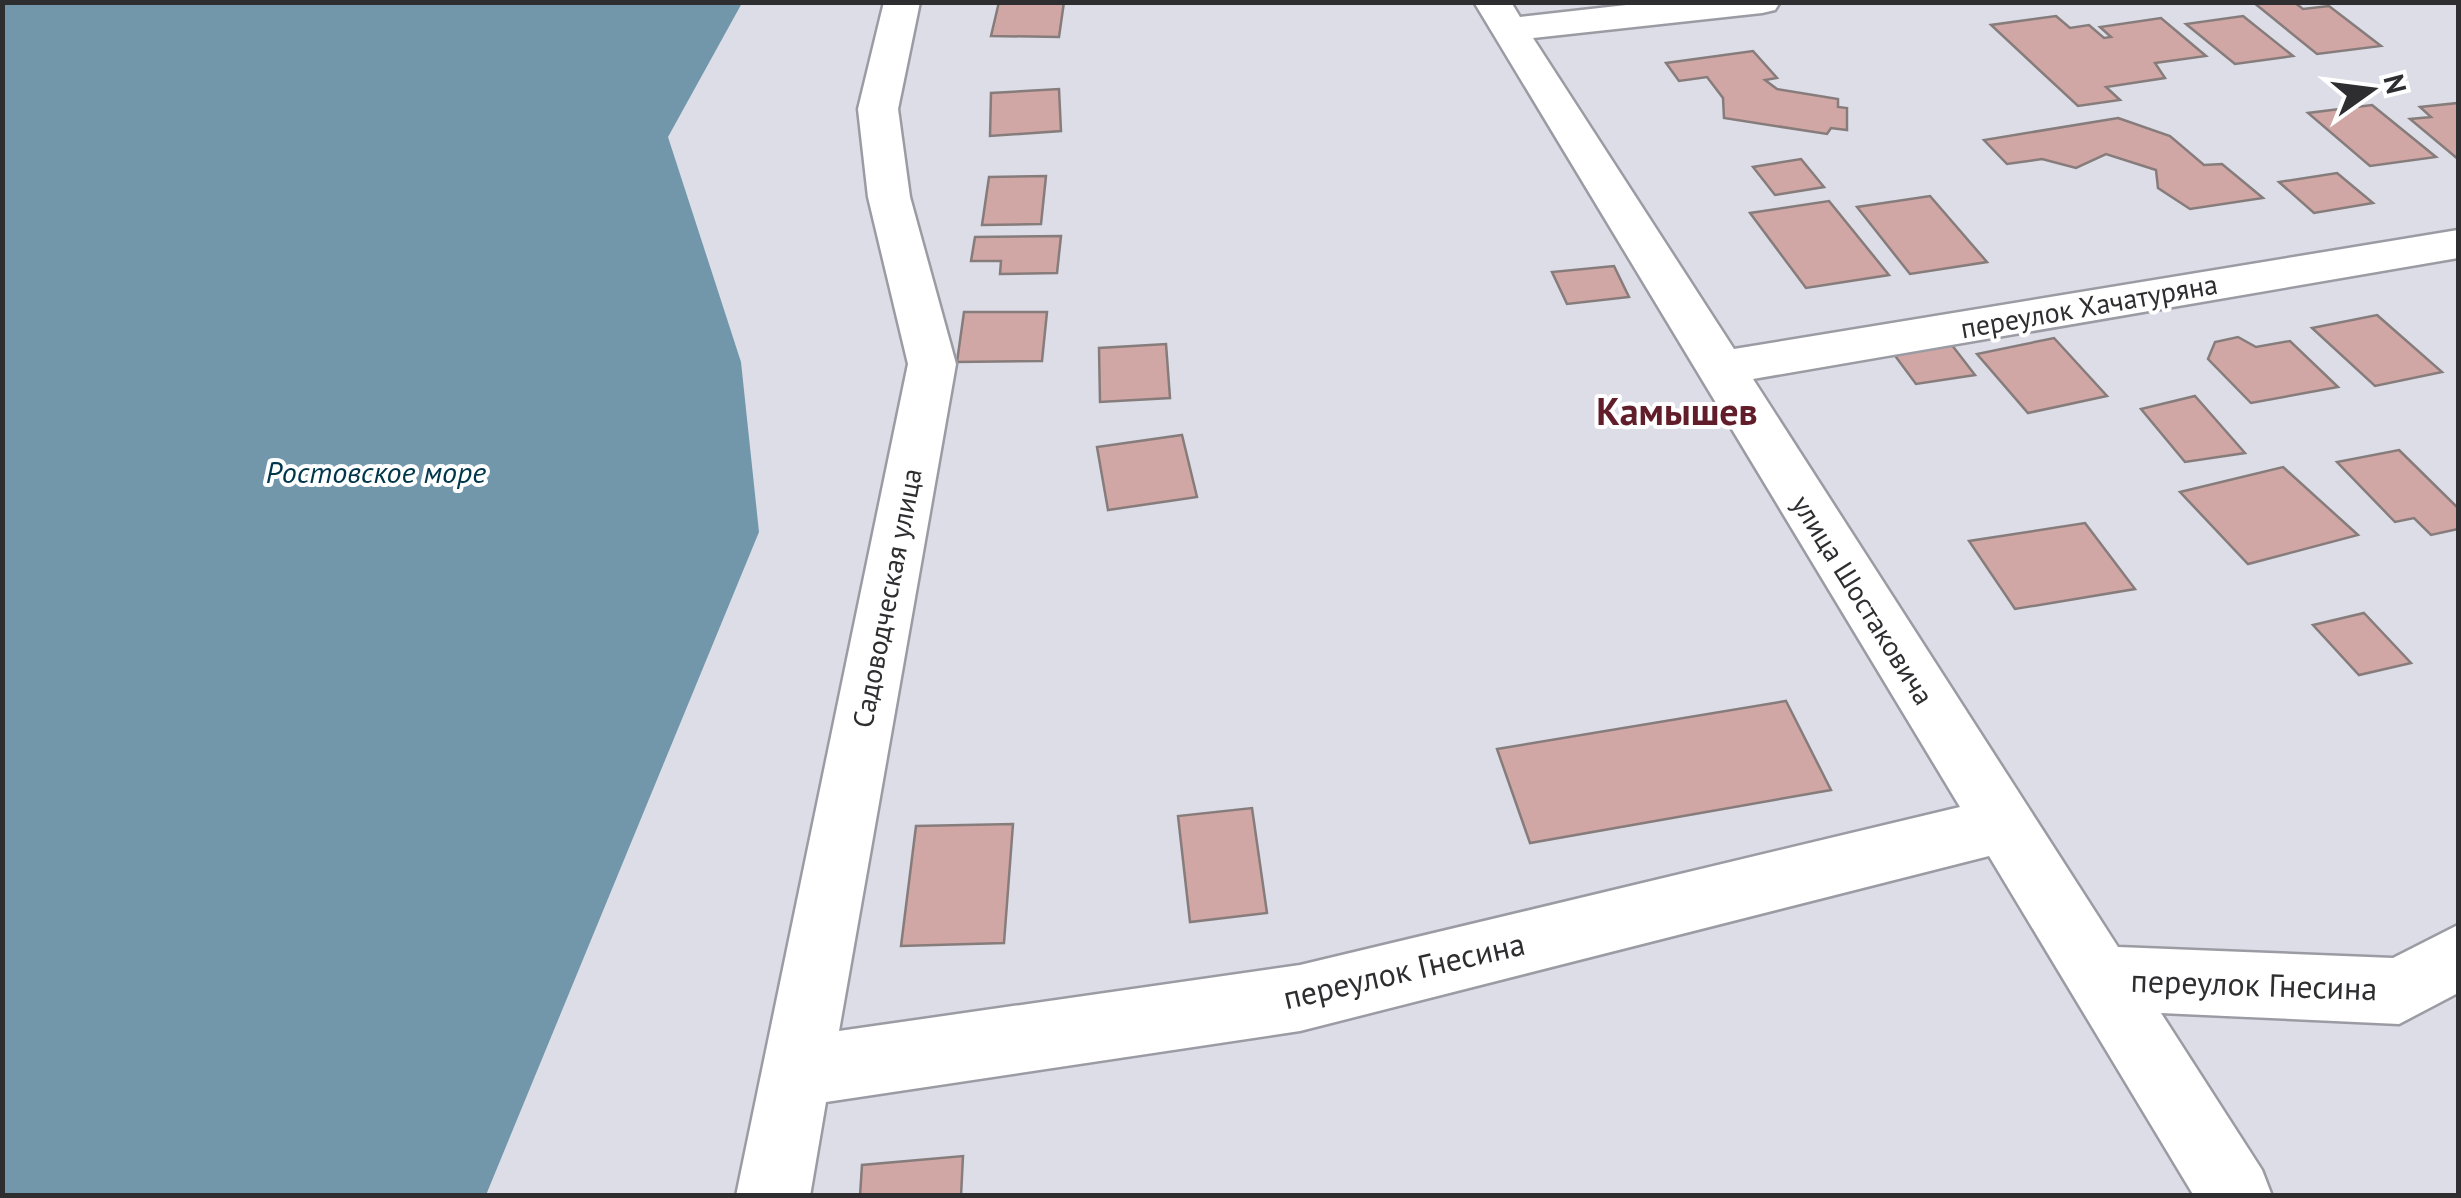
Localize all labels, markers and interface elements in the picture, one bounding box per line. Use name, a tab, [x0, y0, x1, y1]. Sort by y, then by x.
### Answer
north arrow	[2321, 40, 2421, 140]
text: N	[2376, 70, 2416, 97]
street label: переулок Хачатуряна	[1957, 265, 2220, 346]
district label: Камышев	[1596, 386, 1758, 435]
water label: Ростовское море	[266, 452, 486, 491]
street label: Садоводческая улица	[843, 465, 930, 731]
street label: улица Шостаковича	[1784, 488, 1943, 712]
street label: переулок Гнесина	[1279, 922, 1529, 1018]
street label: переулок Гнесина	[2130, 959, 2378, 1009]

